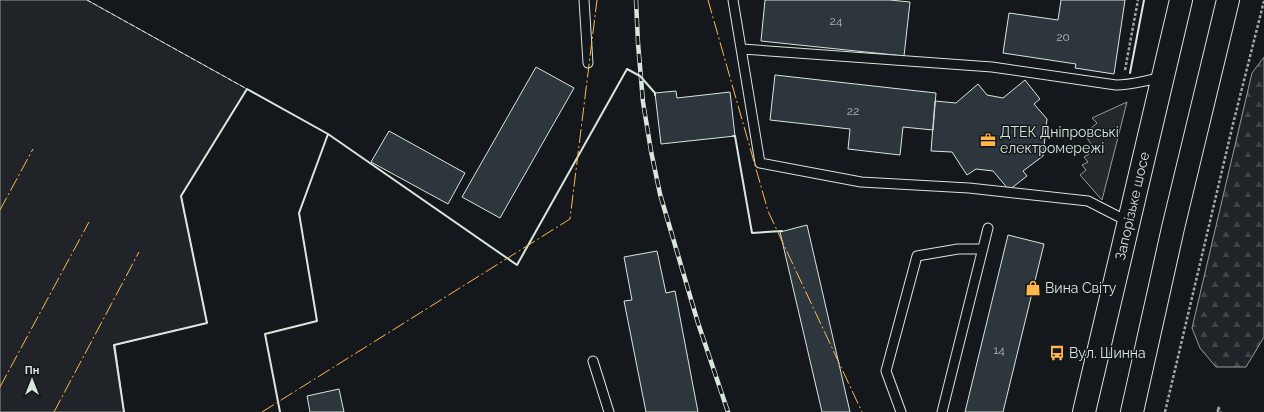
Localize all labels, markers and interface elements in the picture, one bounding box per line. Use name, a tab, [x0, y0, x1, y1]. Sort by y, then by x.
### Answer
house number: 24	[830, 14, 843, 28]
house number: 20	[1056, 30, 1070, 44]
house number: 22	[847, 104, 859, 118]
place label: ДТЕК Дніпровські електромережі	[1000, 124, 1119, 156]
office icon: ДТЕК Дніпровські електромережі	[979, 131, 997, 149]
street label: Запорізьке шосе	[1112, 150, 1152, 262]
shop icon: Вина Світу	[1024, 279, 1042, 297]
place label: Вина Світу	[1045, 280, 1117, 296]
house number: 14	[993, 343, 1005, 357]
bus stop icon: Вул. Шинна	[1048, 344, 1066, 362]
place label: Вул. Шинна	[1069, 345, 1146, 361]
north arrow	[12, 360, 52, 400]
text: Пн	[25, 364, 39, 377]

